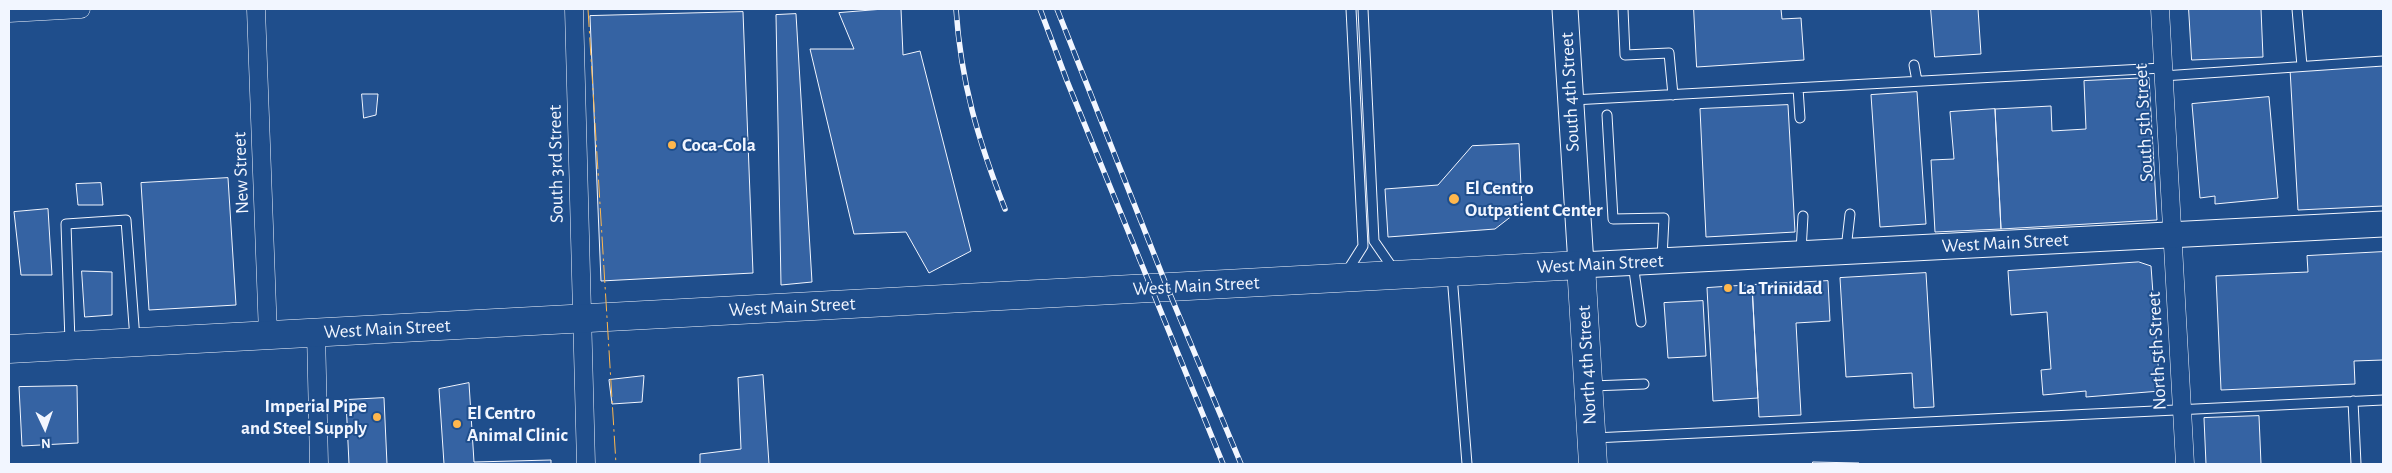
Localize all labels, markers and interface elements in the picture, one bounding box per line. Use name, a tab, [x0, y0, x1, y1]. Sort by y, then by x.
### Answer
street label: South 4th Street	[1555, 32, 1585, 152]
street label: South 5th Street	[2130, 63, 2158, 183]
street label: South 3rd Street	[544, 105, 568, 223]
street label: New Street	[228, 132, 254, 214]
place label: Coca-Cola	[682, 134, 756, 156]
marker: Coca-Cola	[666, 139, 678, 151]
place label: El Centro Outpatient Center	[1465, 177, 1603, 221]
marker: El Centro Outpatient Center	[1447, 192, 1461, 206]
street label: West Main Street	[1941, 228, 2069, 258]
street label: West Main Street	[1536, 249, 1664, 279]
street label: West Main Street	[1132, 271, 1260, 301]
place label: La Trinidad	[1738, 277, 1822, 299]
marker: La Trinidad	[1722, 282, 1734, 294]
street label: North 5th Street	[2143, 291, 2171, 411]
street label: West Main Street	[728, 292, 856, 322]
street label: North 4th Street	[1572, 305, 1602, 425]
street label: West Main Street	[323, 314, 451, 344]
place label: Imperial Pipe and Steel Supply	[241, 395, 367, 439]
place label: El Centro Animal Clinic	[467, 402, 568, 446]
north arrow	[20, 403, 70, 453]
marker: Imperial Pipe and Steel Supply	[371, 411, 383, 423]
marker: El Centro Animal Clinic	[451, 418, 463, 430]
text: N	[41, 436, 51, 450]

